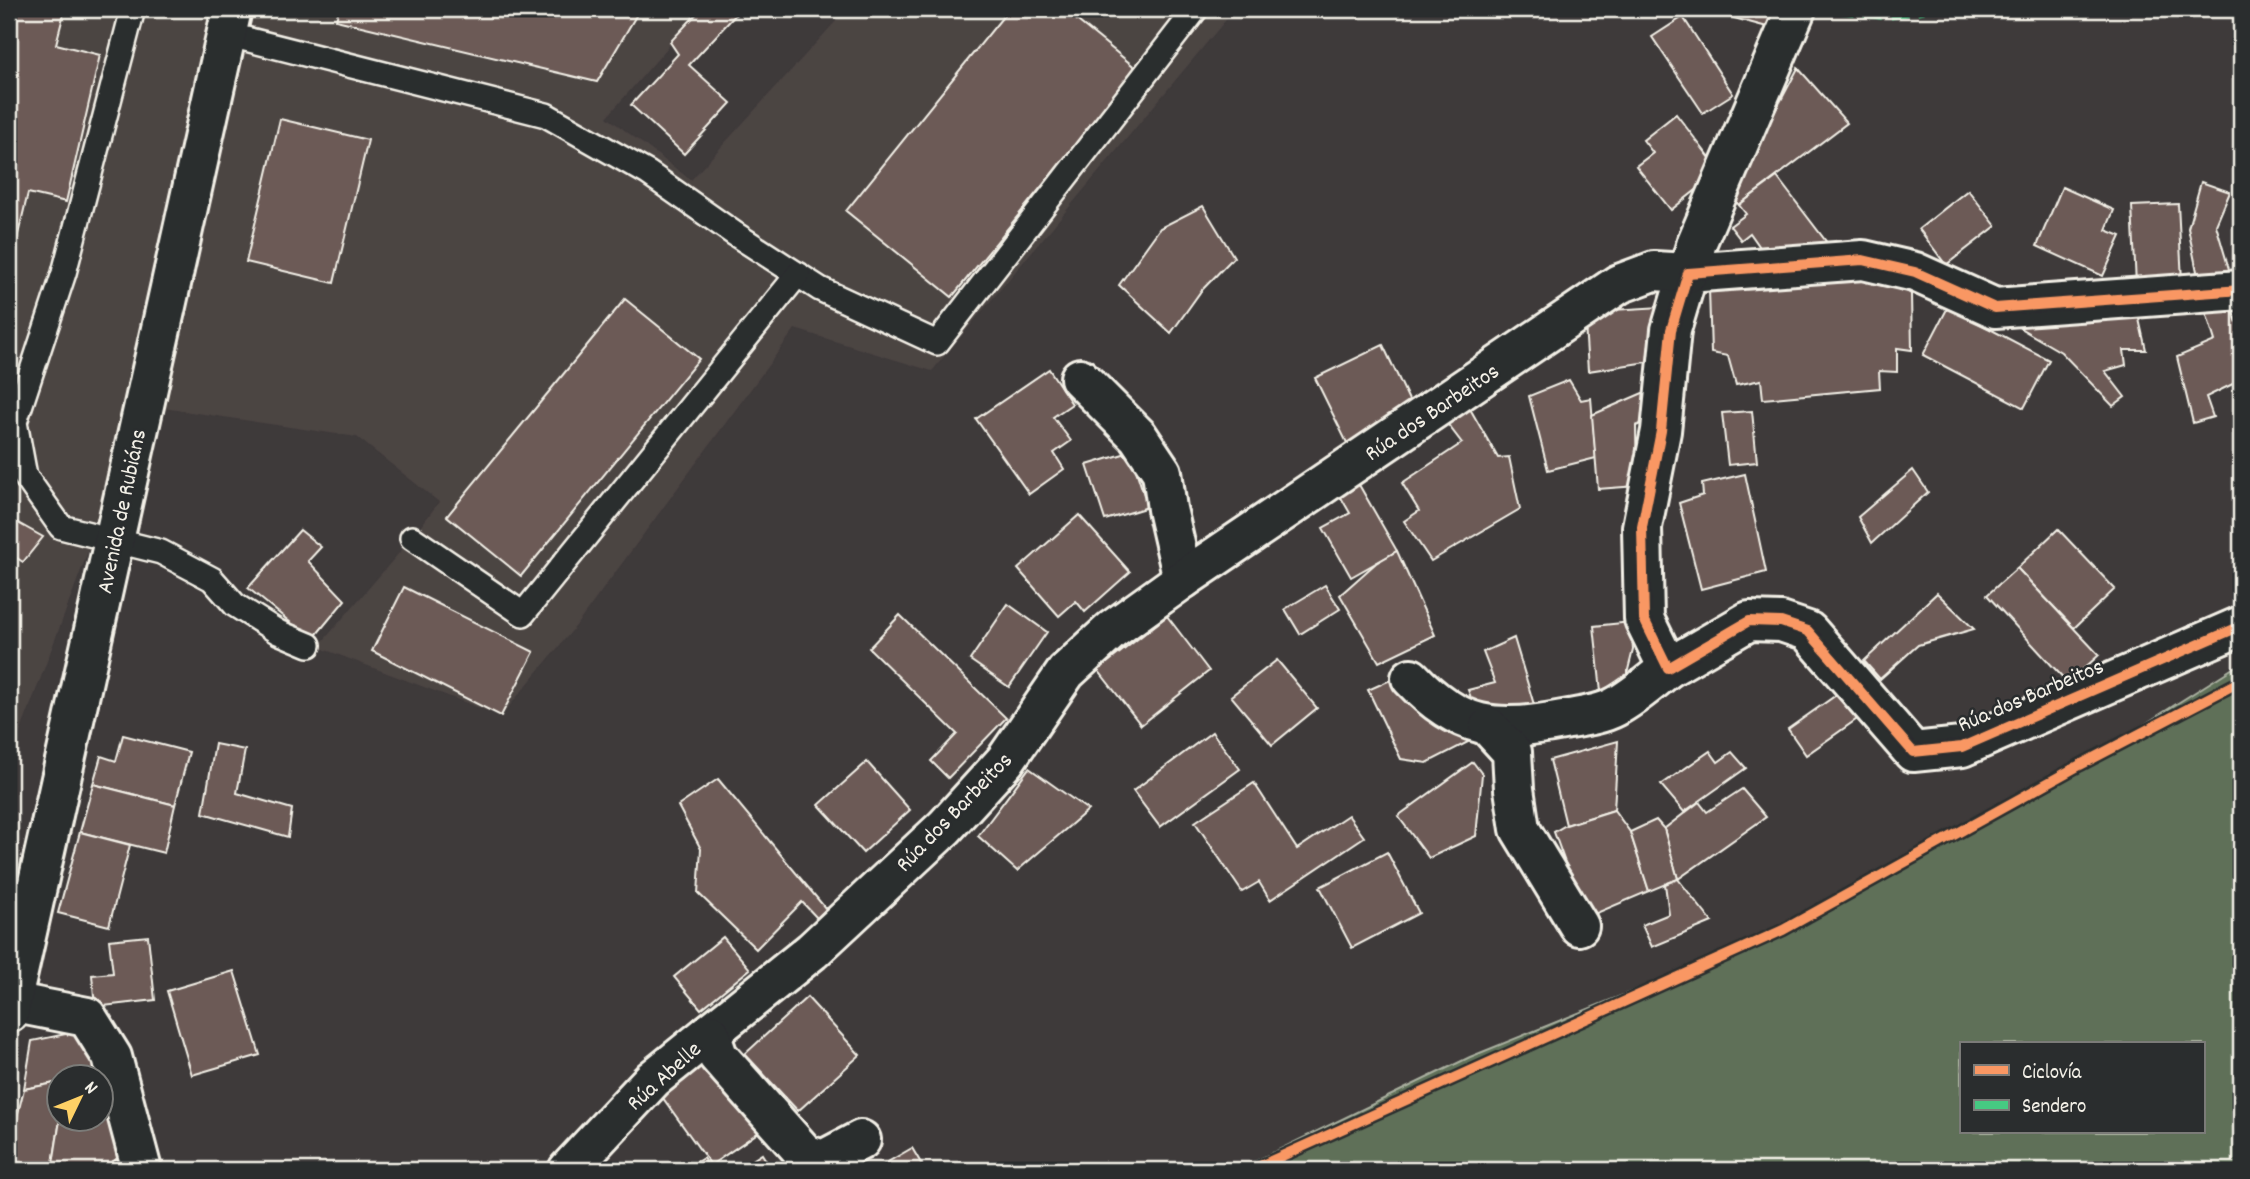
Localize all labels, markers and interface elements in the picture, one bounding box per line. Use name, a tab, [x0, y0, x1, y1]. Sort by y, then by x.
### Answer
street label: Rúa dos Barbeitos	[1359, 357, 1507, 471]
street label: Avenida de Rubiáns	[90, 427, 157, 597]
street label: Rúa dos Barbeitos	[1953, 652, 2110, 743]
street label: Rúa dos Barbeitos	[889, 746, 1022, 881]
street label: Rúa Abelle	[621, 1035, 710, 1120]
legend	[1960, 1042, 2204, 1134]
text: Ciclovía	[2022, 1059, 2083, 1089]
north arrow	[46, 1064, 116, 1134]
text: N	[77, 1076, 103, 1101]
text: Sendero	[2022, 1093, 2086, 1123]

